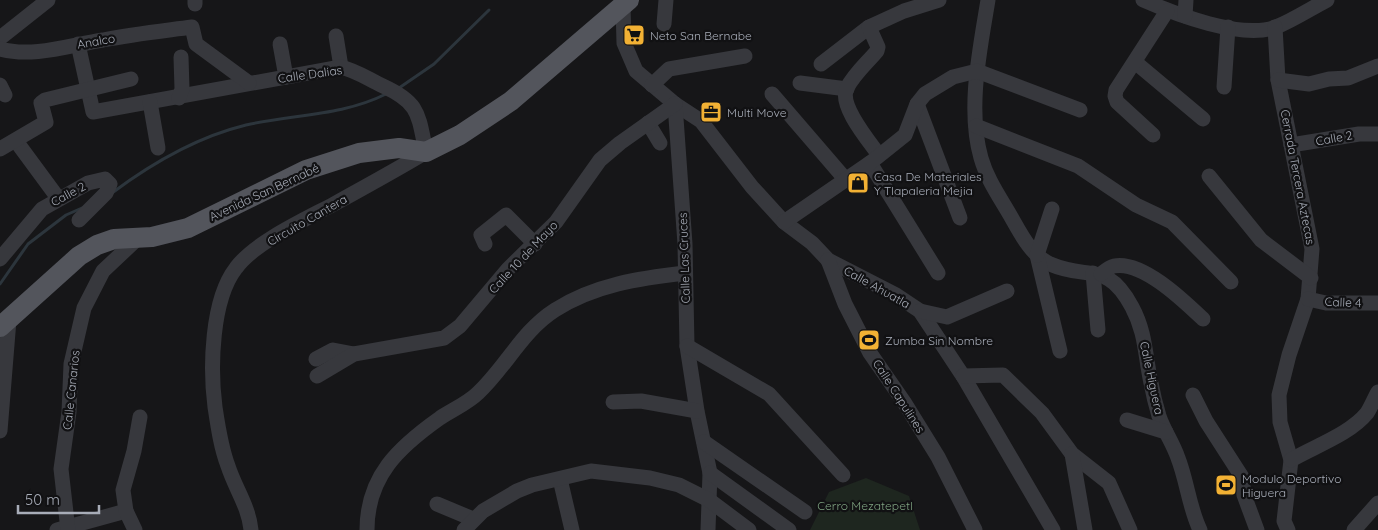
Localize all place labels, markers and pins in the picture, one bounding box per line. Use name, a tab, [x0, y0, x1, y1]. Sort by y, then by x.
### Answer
supermarket icon: Neto San Bernabe	[622, 23, 646, 47]
place label: Neto San Bernabe	[650, 28, 752, 43]
office icon: Multi Move	[699, 100, 723, 124]
place label: Multi Move	[727, 105, 787, 120]
place label: Casa De Materiales Y Tlapaleria Mejia	[874, 169, 982, 198]
shop icon: Casa De Materiales Y Tlapaleria Mejia	[846, 171, 870, 195]
sports icon: Zumba Sin Nombre	[857, 328, 881, 352]
place label: Zumba Sin Nombre	[885, 333, 993, 348]
place label: Modulo Deportivo Higuera	[1242, 471, 1341, 500]
sports icon: Modulo Deportivo Higuera	[1214, 473, 1238, 497]

